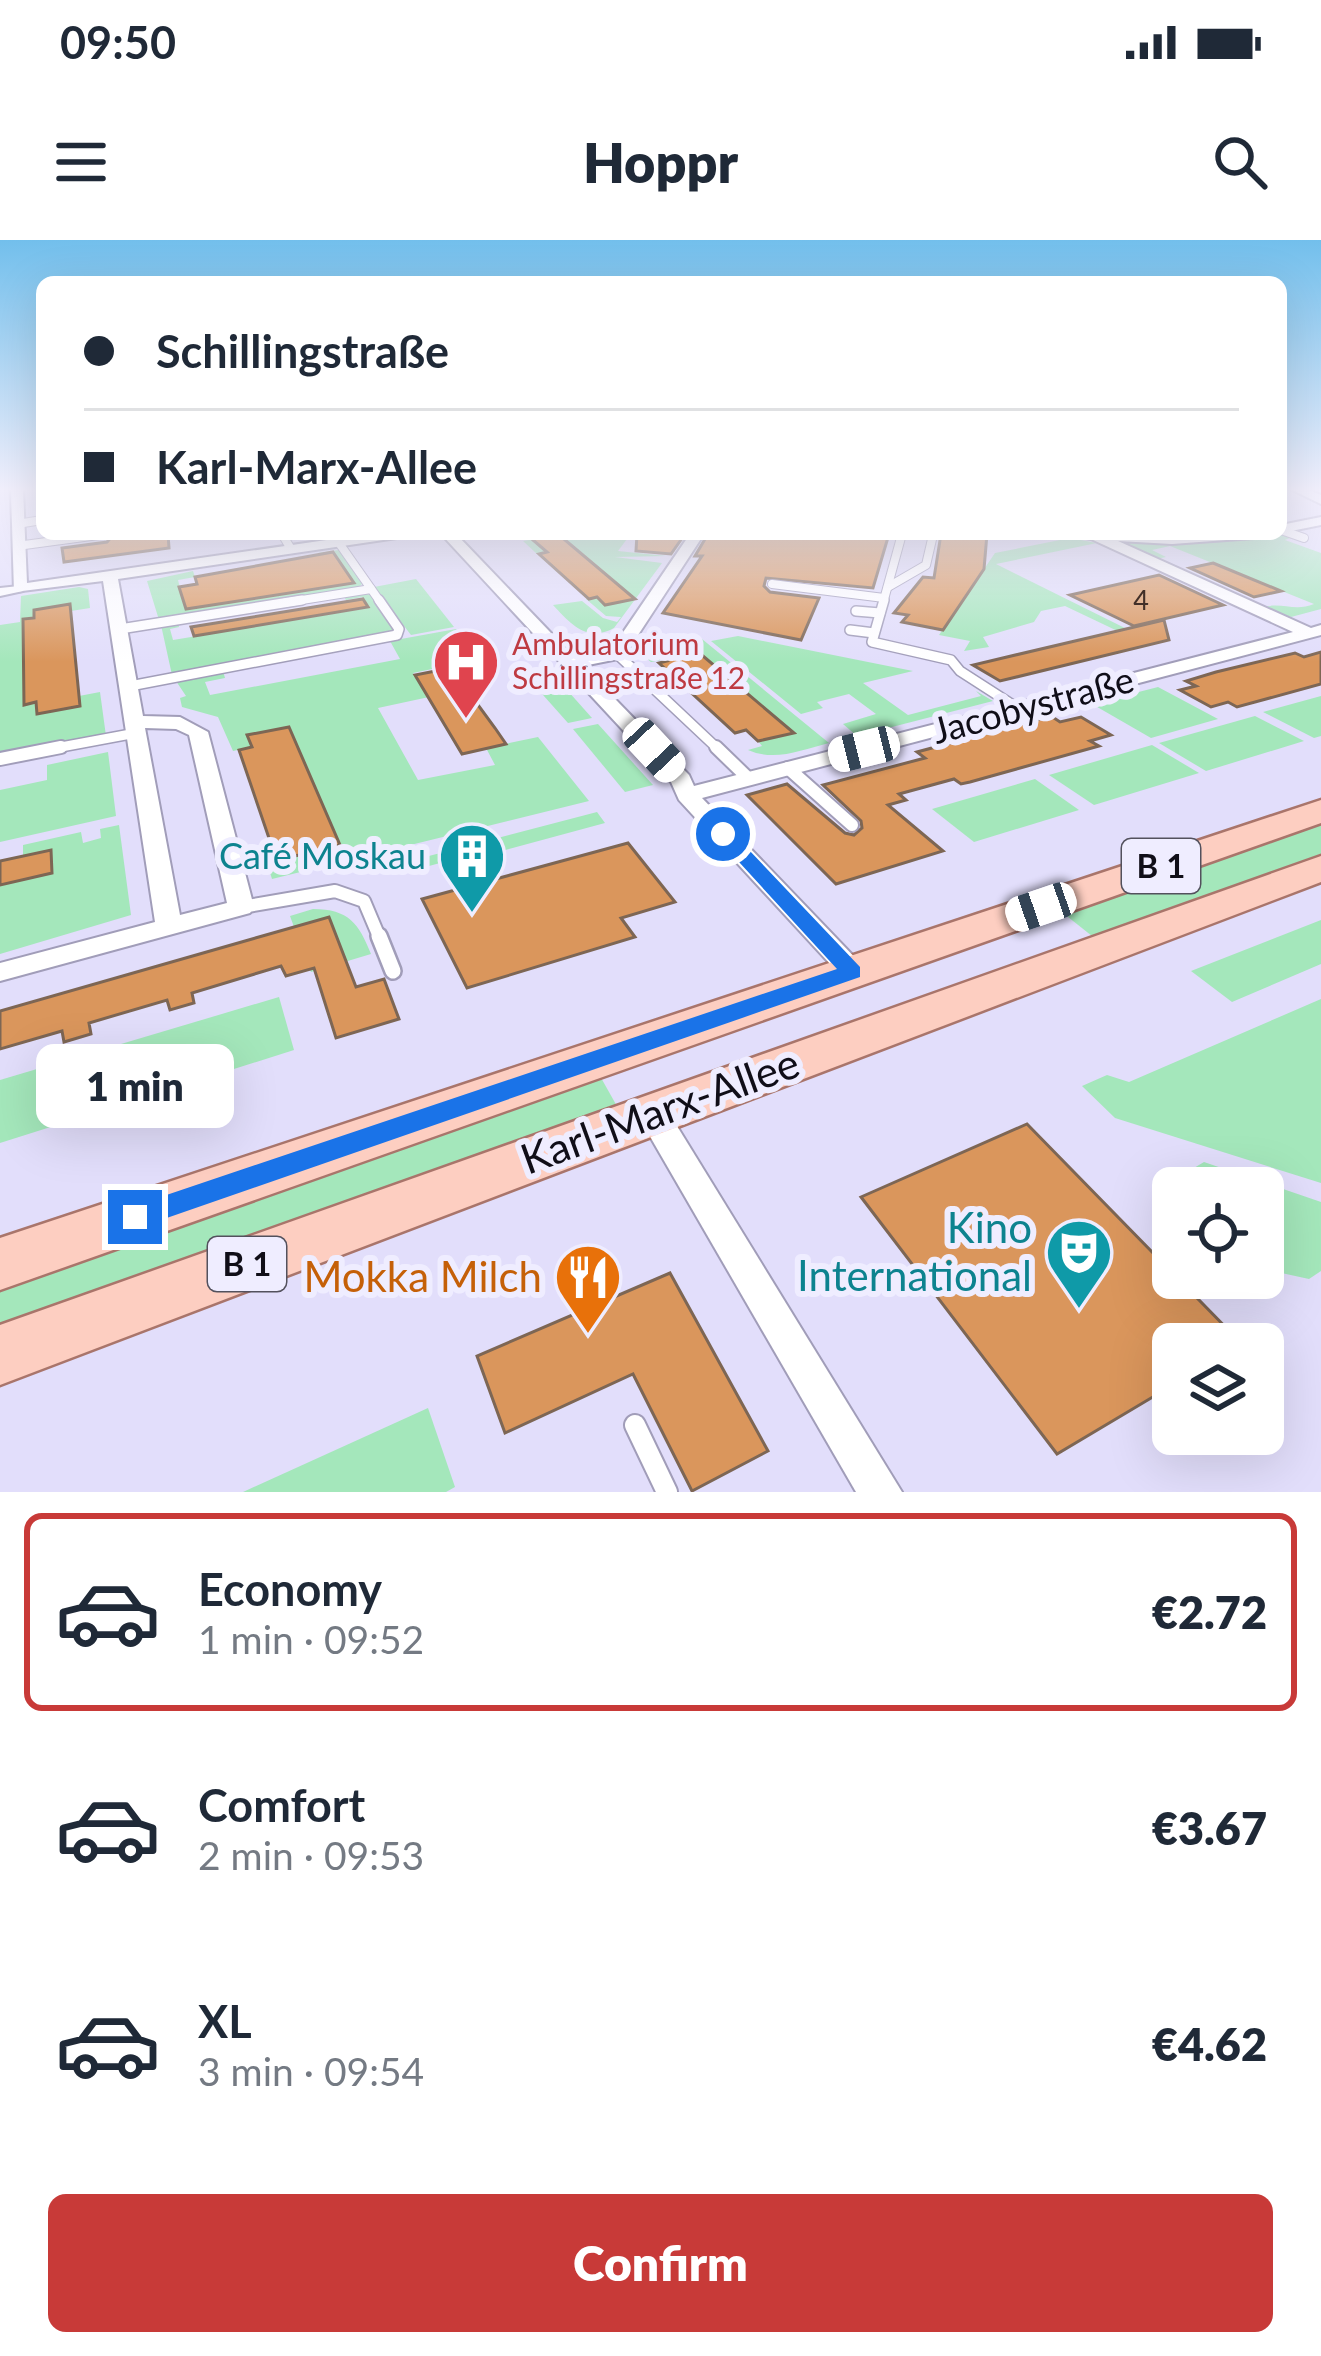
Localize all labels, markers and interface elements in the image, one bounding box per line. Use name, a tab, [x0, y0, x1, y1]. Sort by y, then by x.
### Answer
text: 09:50	[60, 15, 176, 69]
icon: menu	[48, 129, 114, 195]
icon: search	[1207, 129, 1273, 195]
text: Hoppr	[583, 130, 738, 195]
text: Schillingstraße	[156, 324, 449, 378]
text: Karl-Marx-Allee	[156, 440, 477, 494]
house number: 4	[1133, 583, 1149, 616]
place label: Ambulatorium Schillingstraße 12	[512, 625, 745, 695]
hospital icon: Ambulatorium Schillingstraße 12	[431, 627, 501, 721]
street label: Jacobystraße	[927, 656, 1138, 752]
car	[616, 711, 692, 789]
car	[825, 723, 903, 775]
route start	[696, 807, 750, 861]
building icon: Café Moskau	[437, 821, 507, 915]
place label: Café Moskau	[219, 833, 426, 877]
road number: B 1	[1122, 839, 1200, 893]
car	[1001, 878, 1081, 936]
street label: Karl-Marx-Allee	[514, 1037, 806, 1184]
callout: 1 min	[36, 1043, 234, 1127]
text: 1 min	[86, 1063, 184, 1109]
map controls	[1152, 1167, 1284, 1455]
button: locate	[1152, 1167, 1284, 1299]
route end	[108, 1190, 162, 1244]
place label: Kino International	[797, 1202, 1032, 1300]
theatre icon: Kino International	[1044, 1217, 1114, 1311]
road number: B 1	[208, 1237, 286, 1291]
restaurant icon: Mokka Milch	[553, 1242, 623, 1336]
place label: Mokka Milch	[303, 1251, 542, 1301]
button: layers	[1152, 1323, 1284, 1455]
icon: car	[54, 1558, 162, 1666]
text: Economy	[198, 1562, 382, 1616]
text: €2.72	[1152, 1585, 1267, 1639]
text: 1 min · 09:52	[198, 1616, 424, 1662]
icon: car	[54, 1774, 162, 1882]
text: Comfort	[198, 1778, 365, 1832]
text: €3.67	[1152, 1801, 1267, 1855]
text: 2 min · 09:53	[198, 1832, 424, 1878]
icon: car	[54, 1990, 162, 2098]
text: XL	[198, 1994, 252, 2048]
text: €4.62	[1152, 2017, 1267, 2071]
text: 3 min · 09:54	[198, 2048, 424, 2094]
button: Confirm	[48, 2194, 1273, 2332]

